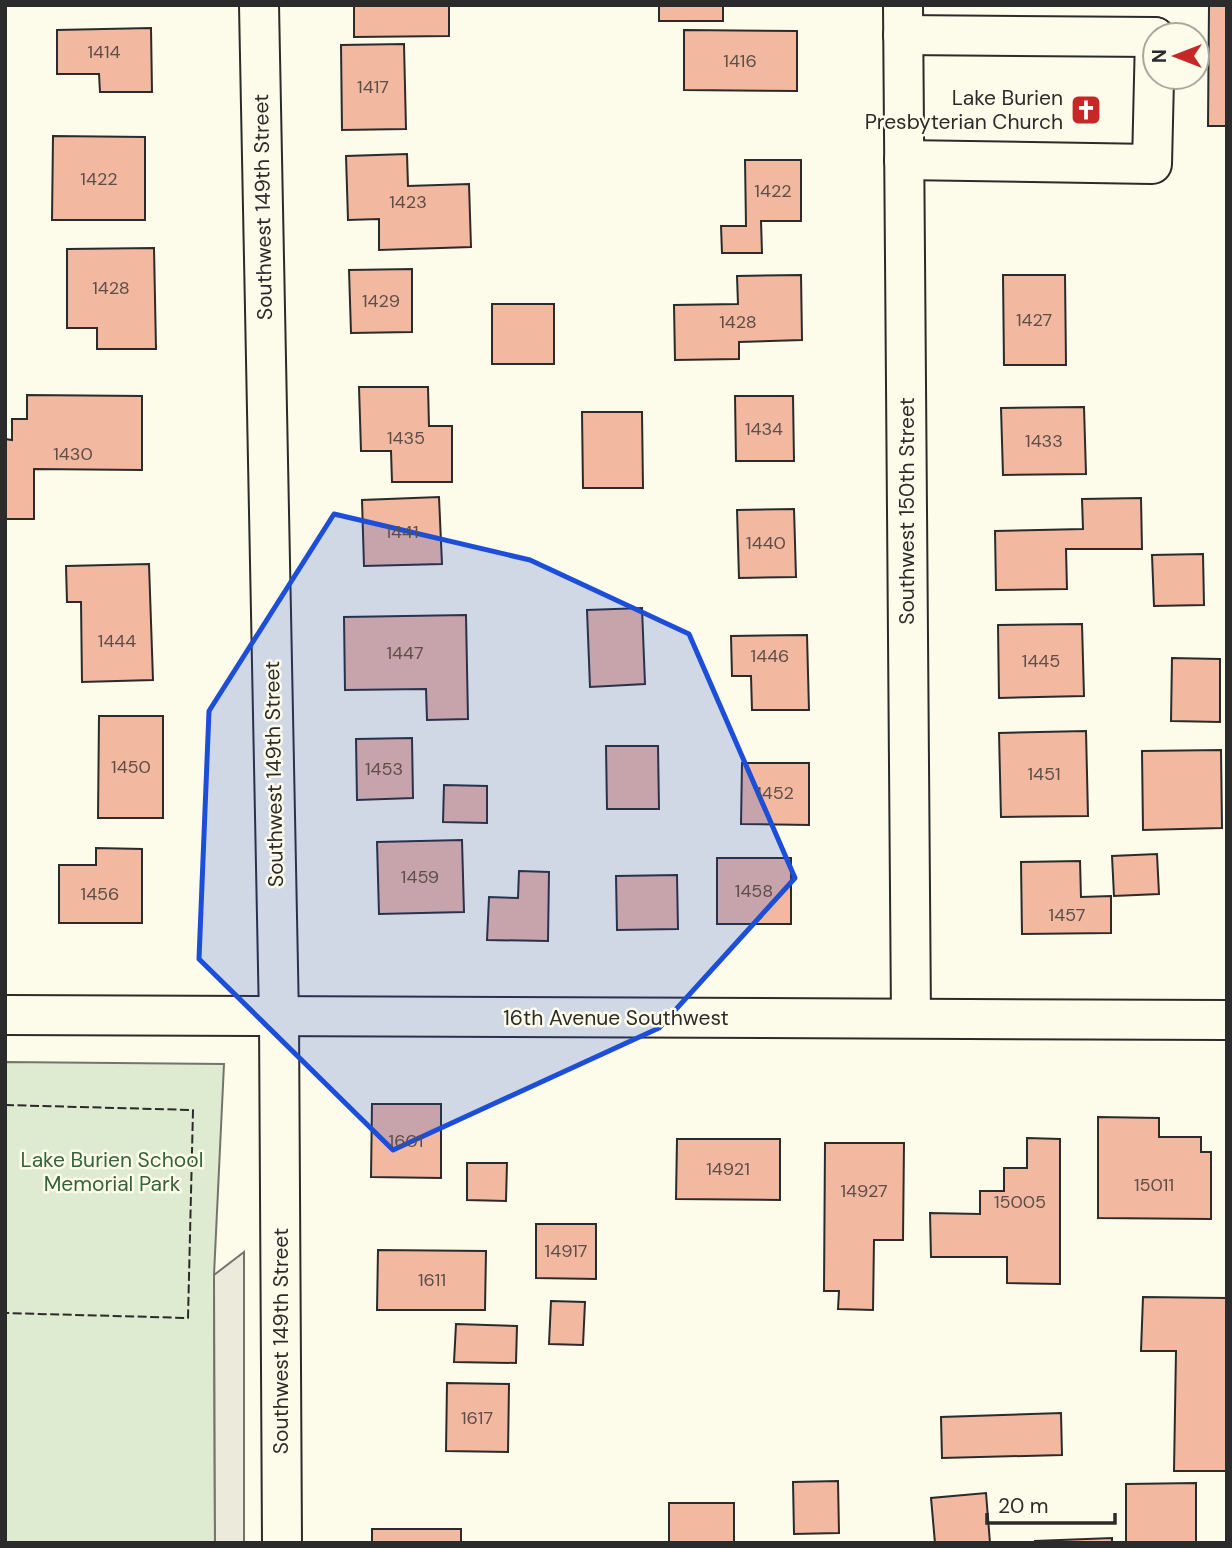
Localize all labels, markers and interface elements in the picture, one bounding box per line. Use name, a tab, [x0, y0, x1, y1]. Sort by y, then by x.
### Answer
north arrow	[1141, 21, 1211, 91]
house number: 1414	[87, 40, 121, 64]
house number: 1416	[723, 49, 757, 73]
text: N	[1147, 49, 1172, 63]
house number: 1417	[357, 75, 389, 99]
place label: Lake Burien Presbyterian Church	[865, 84, 1063, 136]
church icon: Lake Burien Presbyterian Church	[1069, 93, 1103, 127]
street label: Southwest 149th Street	[247, 94, 279, 320]
house number: 1422	[80, 167, 118, 191]
house number: 1422	[754, 179, 792, 203]
house number: 1423	[389, 190, 427, 214]
house number: 1428	[92, 276, 130, 300]
house number: 1429	[362, 289, 400, 313]
house number: 1427	[1016, 308, 1052, 332]
house number: 1428	[719, 310, 757, 334]
street label: Southwest 150th Street	[893, 397, 921, 625]
house number: 1434	[745, 417, 783, 441]
house number: 1435	[387, 426, 425, 450]
house number: 1433	[1025, 429, 1063, 453]
house number: 1430	[53, 442, 93, 466]
house number: 1441	[385, 520, 419, 544]
house number: 1440	[746, 531, 786, 555]
house number: 1444	[98, 629, 136, 653]
house number: 1447	[386, 641, 424, 665]
house number: 1446	[751, 644, 789, 668]
house number: 1445	[1022, 649, 1060, 673]
street label: Southwest 149th Street	[258, 661, 290, 887]
house number: 1450	[111, 755, 151, 779]
house number: 1453	[365, 757, 403, 781]
house number: 1451	[1027, 762, 1061, 786]
house number: 1452	[756, 781, 794, 805]
house number: 1459	[401, 865, 439, 889]
house number: 1458	[735, 879, 773, 903]
house number: 1456	[81, 882, 119, 906]
house number: 1457	[1049, 903, 1085, 927]
street label: 16th Avenue Southwest	[503, 1004, 729, 1032]
house number: 1601	[389, 1129, 423, 1153]
park label: Lake Burien School Memorial Park	[21, 1146, 203, 1198]
house number: 14921	[706, 1157, 750, 1181]
house number: 15011	[1134, 1173, 1174, 1197]
house number: 14927	[840, 1179, 888, 1203]
house number: 15005	[994, 1190, 1046, 1214]
street label: Southwest 149th Street	[267, 1228, 295, 1454]
house number: 14917	[545, 1239, 587, 1263]
house number: 1611	[418, 1268, 446, 1292]
house number: 1617	[461, 1406, 493, 1430]
scale bar	[987, 1482, 1115, 1526]
text: 20 m	[998, 1492, 1049, 1520]

